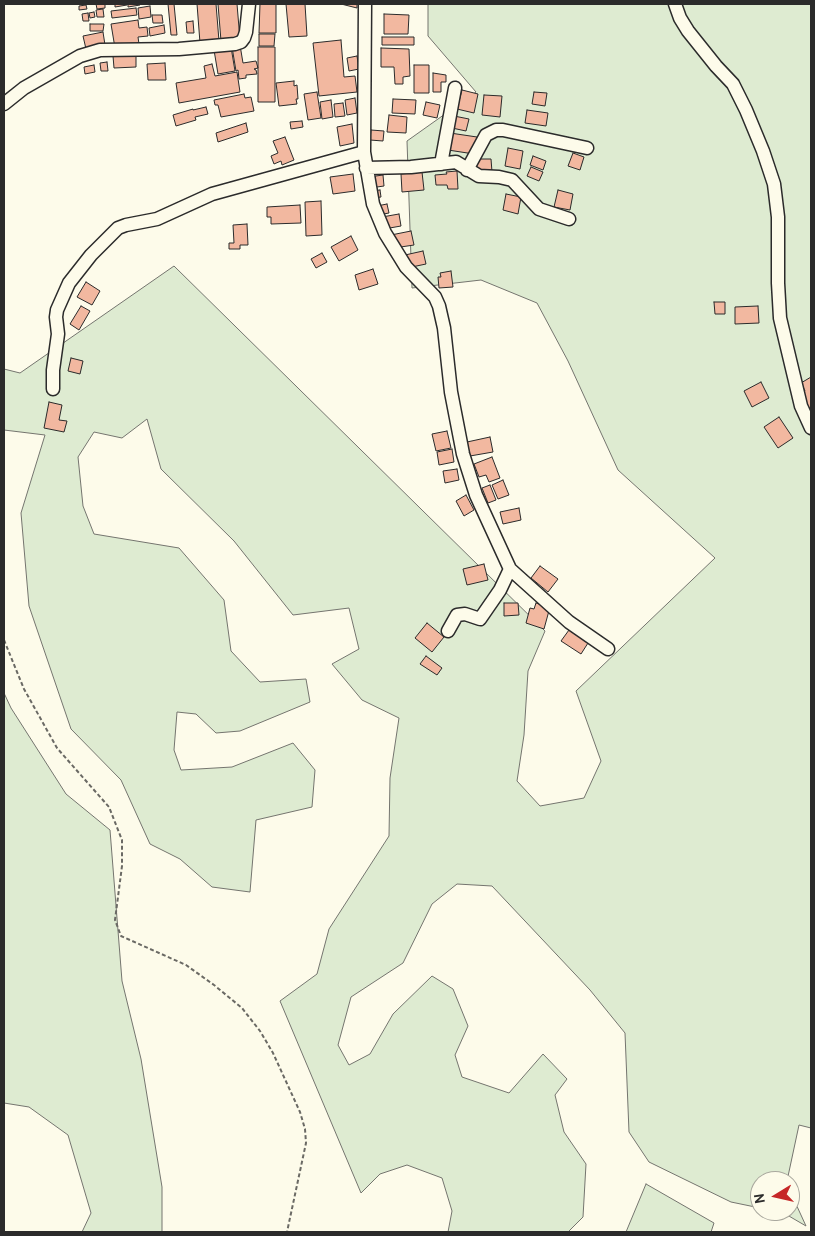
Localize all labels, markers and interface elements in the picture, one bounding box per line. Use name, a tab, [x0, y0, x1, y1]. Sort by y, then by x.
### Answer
north arrow	[750, 1171, 800, 1221]
text: N	[751, 1192, 770, 1205]

